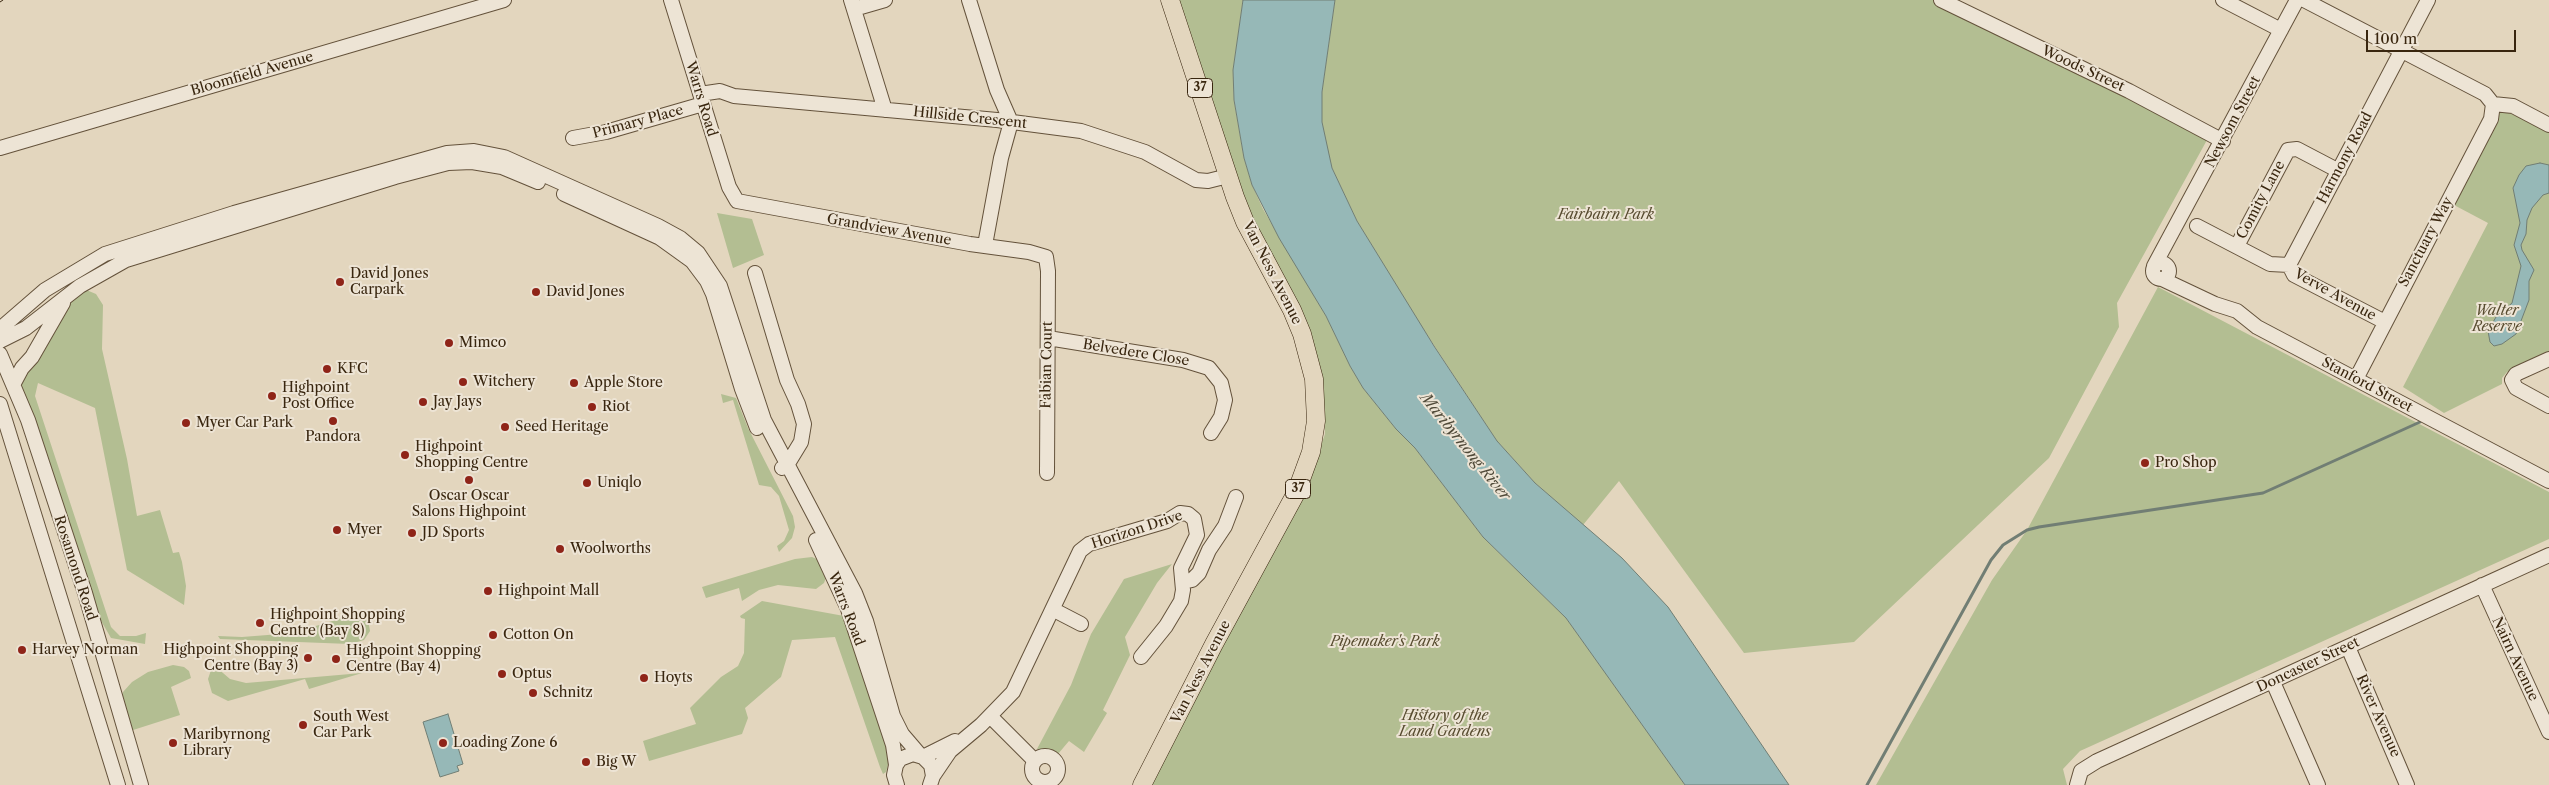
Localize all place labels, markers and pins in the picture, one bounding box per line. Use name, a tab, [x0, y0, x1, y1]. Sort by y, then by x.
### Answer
place label: David Jones Carpark	[350, 266, 429, 298]
marker: David Jones Carpark	[334, 276, 346, 288]
place label: David Jones	[546, 284, 625, 300]
marker: David Jones	[530, 286, 542, 298]
place label: Mimco	[459, 335, 506, 351]
marker: Mimco	[443, 337, 455, 349]
place label: KFC	[337, 361, 368, 377]
marker: KFC	[321, 363, 333, 375]
place label: Witchery	[473, 374, 535, 390]
place label: Apple Store	[584, 375, 663, 391]
marker: Witchery	[457, 376, 469, 388]
marker: Apple Store	[568, 377, 580, 389]
place label: Highpoint Post Office	[282, 380, 354, 412]
marker: Highpoint Post Office	[266, 390, 278, 402]
place label: Jay Jays	[433, 394, 482, 410]
marker: Jay Jays	[417, 396, 429, 408]
place label: Riot	[602, 399, 630, 415]
marker: Riot	[586, 401, 598, 413]
place label: Myer Car Park	[196, 415, 293, 431]
marker: Pandora	[327, 415, 339, 427]
marker: Myer Car Park	[180, 417, 192, 429]
place label: Seed Heritage	[515, 419, 608, 435]
marker: Seed Heritage	[499, 421, 511, 433]
place label: Pandora	[305, 429, 361, 445]
place label: Highpoint Shopping Centre	[415, 439, 528, 472]
marker: Highpoint Shopping Centre	[399, 449, 411, 461]
place label: Pro Shop	[2155, 455, 2217, 471]
marker: Pro Shop	[2139, 457, 2151, 469]
marker: Oscar Oscar Salons Highpoint	[463, 474, 475, 486]
place label: Uniqlo	[597, 475, 642, 491]
marker: Uniqlo	[581, 477, 593, 489]
place label: Oscar Oscar Salons Highpoint	[412, 488, 526, 520]
place label: Myer	[347, 522, 382, 538]
marker: Myer	[331, 524, 343, 536]
place label: JD Sports	[422, 525, 485, 541]
marker: JD Sports	[406, 527, 418, 539]
place label: Woolworths	[570, 541, 651, 557]
marker: Woolworths	[554, 543, 566, 555]
place label: Highpoint Mall	[498, 583, 599, 599]
marker: Highpoint Mall	[482, 585, 494, 597]
place label: Highpoint Shopping Centre (Bay 8)	[270, 607, 405, 640]
marker: Highpoint Shopping Centre (Bay 8)	[254, 617, 266, 629]
place label: Cotton On	[503, 627, 574, 643]
marker: Cotton On	[487, 629, 499, 641]
place label: Harvey Norman	[32, 642, 138, 658]
place label: Highpoint Shopping Centre (Bay 3)	[163, 642, 298, 674]
place label: Highpoint Shopping Centre (Bay 4)	[346, 643, 481, 676]
marker: Harvey Norman	[16, 644, 28, 656]
marker: Highpoint Shopping Centre (Bay 3)	[302, 652, 314, 664]
marker: Highpoint Shopping Centre (Bay 4)	[330, 653, 342, 665]
place label: Optus	[512, 666, 552, 682]
marker: Optus	[496, 668, 508, 680]
place label: Hoyts	[654, 670, 693, 686]
marker: Hoyts	[638, 672, 650, 684]
place label: Schnitz	[543, 685, 593, 701]
marker: Schnitz	[527, 687, 539, 699]
place label: South West Car Park	[313, 709, 389, 742]
marker: South West Car Park	[297, 719, 309, 731]
place label: Maribyrnong Library	[183, 727, 270, 760]
place label: Loading Zone 6	[453, 735, 557, 751]
marker: Maribyrnong Library	[167, 737, 179, 749]
marker: Loading Zone 6	[437, 737, 449, 749]
place label: Big W	[596, 754, 636, 770]
marker: Big W	[580, 756, 592, 768]

